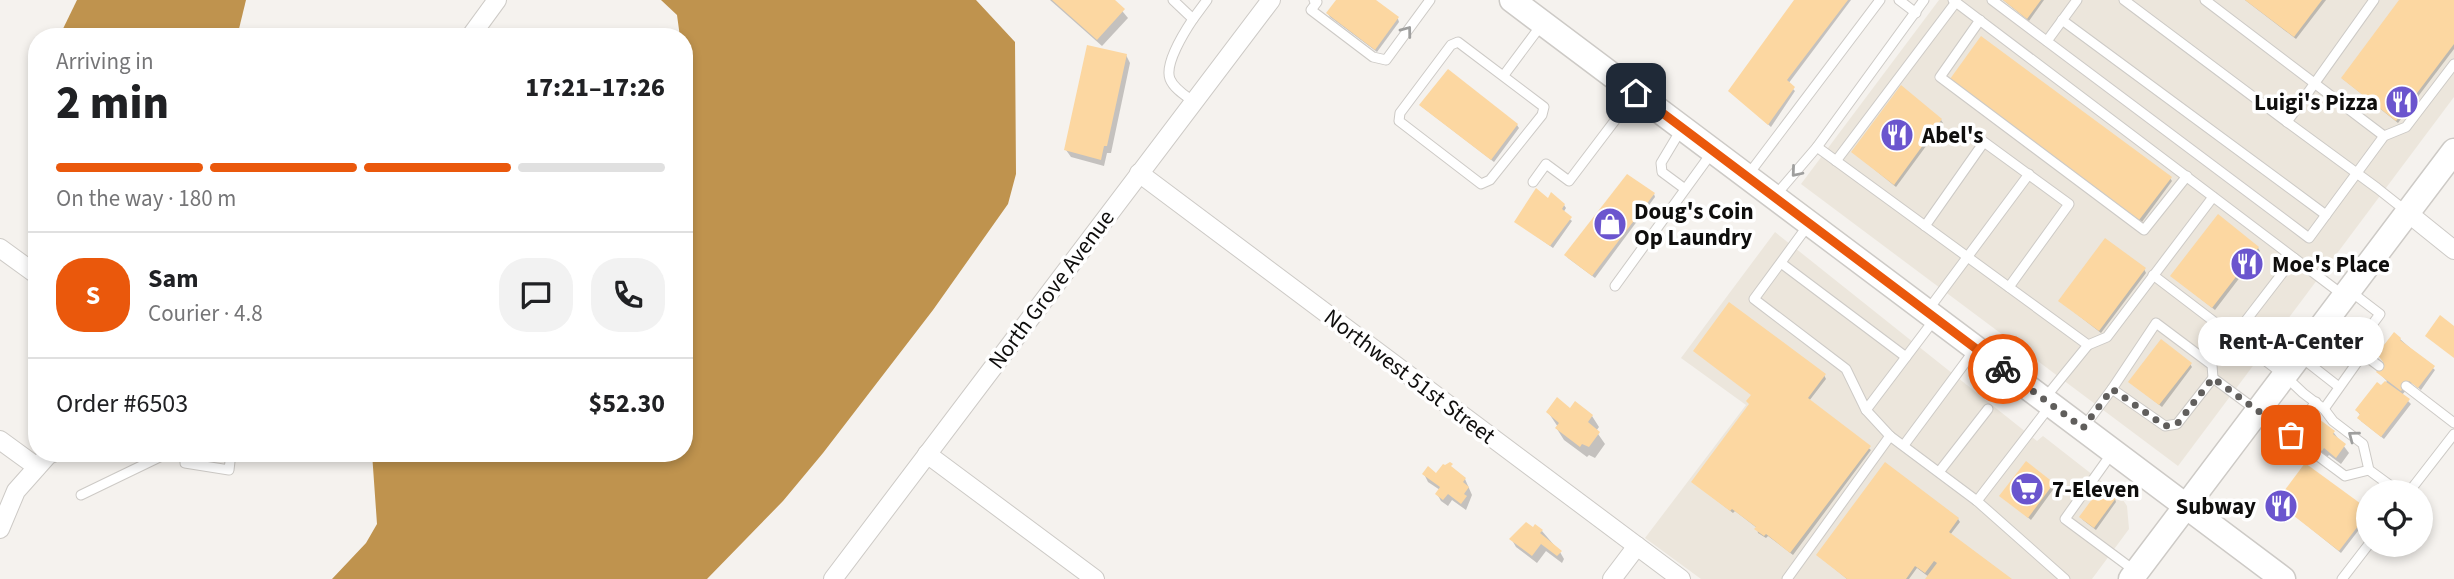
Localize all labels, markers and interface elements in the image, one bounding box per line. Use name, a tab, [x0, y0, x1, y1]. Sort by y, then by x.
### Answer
one-way arrow	[1399, 26, 1412, 39]
text: Arriving in	[56, 45, 154, 78]
pin	[1606, 63, 1666, 123]
text: 17:21–17:26	[525, 69, 665, 106]
text: 2 min	[56, 71, 169, 136]
icon: home	[1617, 74, 1655, 112]
restaurant icon: Luigi's Pizza	[2383, 83, 2421, 121]
place label: Luigi's Pizza	[2254, 86, 2378, 119]
restaurant icon: Abel's	[1878, 116, 1916, 154]
place label: Abel's	[1921, 119, 1983, 152]
one-way arrow	[1792, 163, 1804, 176]
text: On the way · 180 m	[56, 182, 236, 215]
place label: Doug's Coin Op Laundry	[1634, 195, 1754, 254]
street label: North Grove Avenue	[980, 203, 1122, 376]
shop icon: Doug's Coin Op Laundry	[1591, 205, 1629, 243]
restaurant icon: Moe's Place	[2228, 245, 2266, 283]
place label: Moe's Place	[2272, 248, 2390, 281]
button: chat	[499, 258, 573, 332]
button: phone	[591, 258, 665, 332]
text: Sam	[148, 260, 198, 297]
text: S	[86, 277, 100, 314]
text: Courier · 4.8	[148, 297, 263, 330]
street label: Northwest 51st Street	[1317, 301, 1502, 452]
callout: Rent-A-Center	[2198, 316, 2384, 365]
text: Rent-A-Center	[2219, 325, 2363, 358]
courier	[1968, 334, 2038, 404]
icon: bike	[1984, 350, 2022, 388]
text: Order #6503	[56, 385, 188, 422]
text: $52.30	[589, 385, 665, 422]
pin	[2261, 405, 2321, 465]
icon: bag	[2272, 416, 2310, 454]
one-way arrow	[2348, 432, 2360, 444]
supermarket icon: 7-Eleven	[2008, 470, 2046, 508]
place label: 7-Eleven	[2052, 473, 2140, 506]
map controls	[2356, 480, 2433, 557]
button: locate	[2356, 480, 2433, 557]
restaurant icon: Subway	[2262, 487, 2300, 525]
place label: Subway	[2175, 490, 2256, 523]

